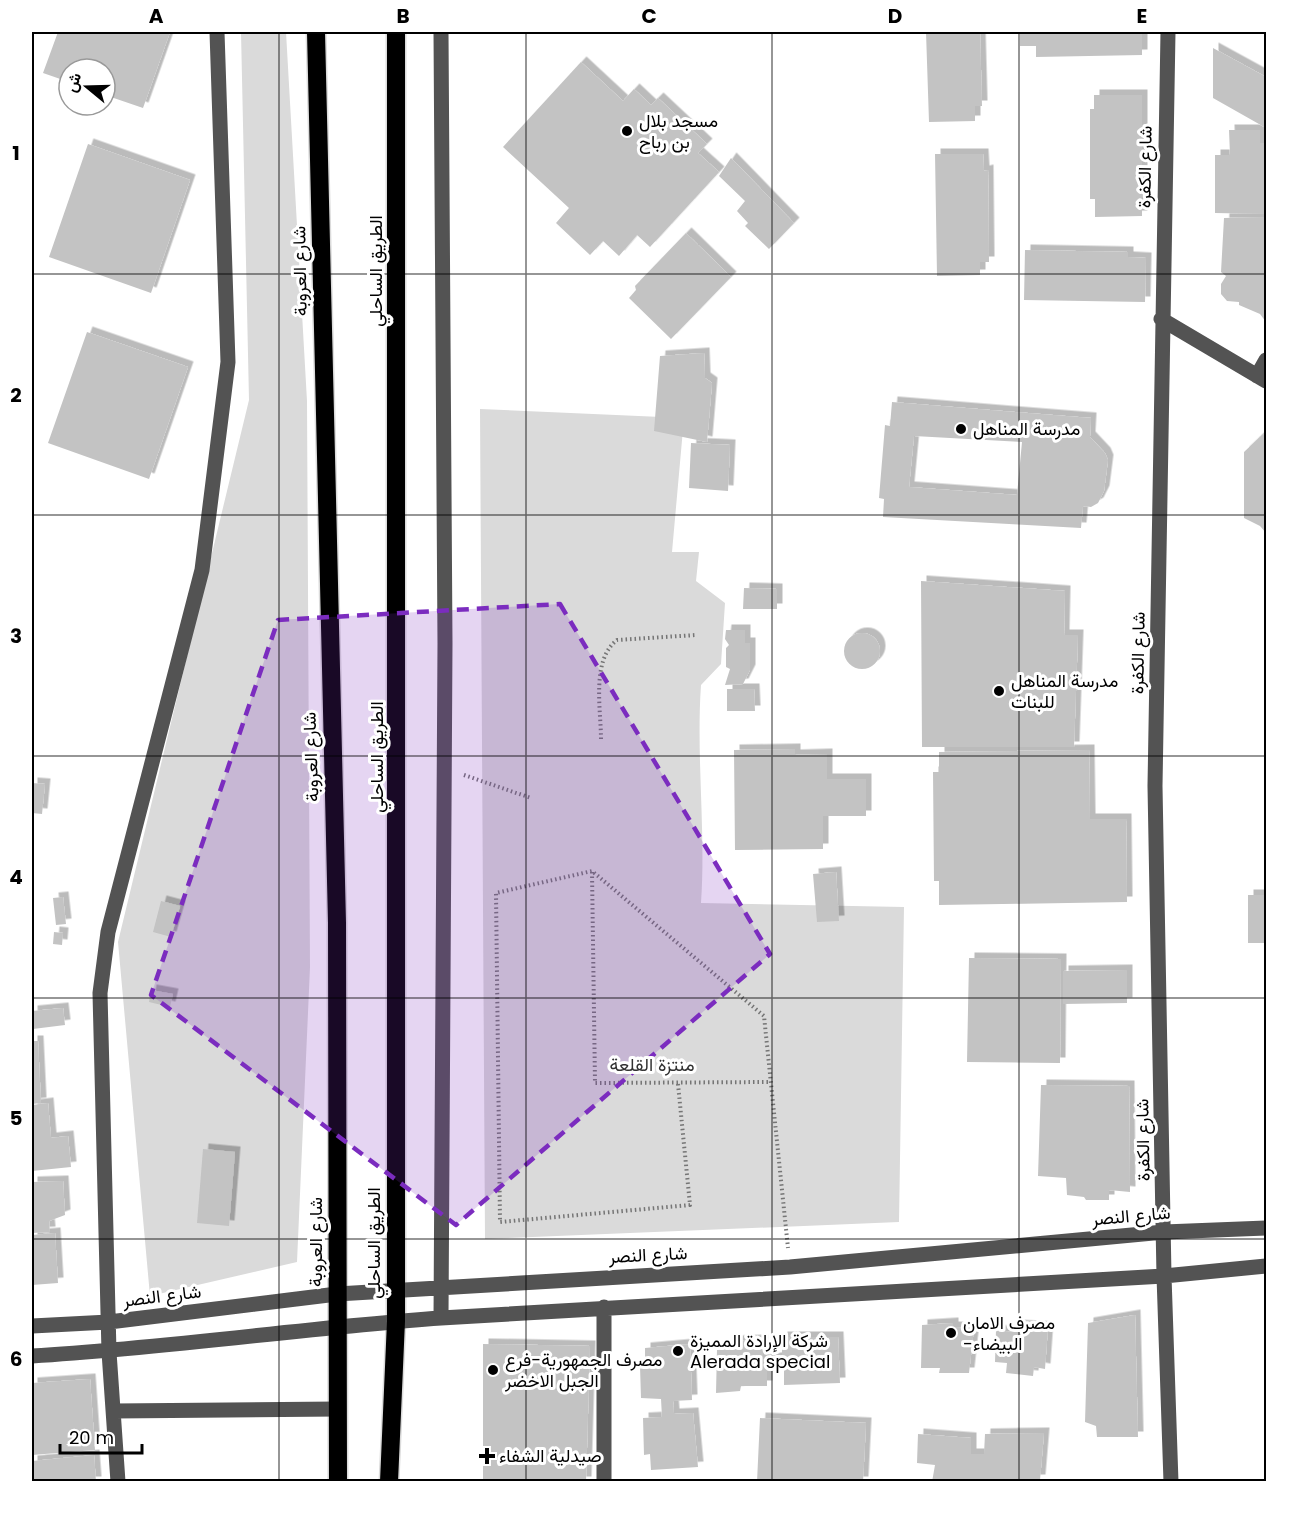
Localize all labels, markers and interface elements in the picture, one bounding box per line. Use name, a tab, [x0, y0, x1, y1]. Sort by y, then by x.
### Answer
text: A	[149, 2, 164, 30]
text: B	[396, 2, 410, 30]
text: C	[641, 2, 657, 30]
text: D	[888, 2, 902, 30]
text: E	[1137, 2, 1147, 30]
north arrow	[57, 57, 117, 117]
text: ش	[59, 69, 87, 95]
place label: مسجد بلال بن رباح	[639, 108, 718, 154]
marker: مسجد بلال بن رباح	[620, 124, 634, 138]
street label: شارع الكفرة	[1131, 126, 1158, 208]
text: 1	[12, 139, 20, 167]
street label: الطريق الساحلي	[363, 215, 391, 327]
street label: شارع العروبة	[286, 226, 313, 316]
text: 2	[10, 381, 22, 409]
place label: مدرسة المناهل	[973, 416, 1080, 441]
marker: مدرسة المناهل	[954, 422, 968, 436]
street label: شارع الكفرة	[1124, 612, 1151, 694]
text: 3	[10, 622, 22, 650]
place label: مدرسة المناهل للبنات	[1011, 668, 1118, 714]
marker: مدرسة المناهل للبنات	[992, 684, 1006, 698]
street label: الطريق الساحلي	[364, 701, 392, 813]
street label: شارع العروبة	[296, 712, 325, 802]
text: 4	[9, 863, 23, 891]
park label: منتزة القلعة	[610, 1052, 694, 1077]
street label: شارع الكفرة	[1129, 1099, 1156, 1181]
text: 5	[10, 1104, 23, 1132]
street label: الطريق الساحلي	[361, 1187, 389, 1299]
street label: شارع العروبة	[303, 1197, 328, 1287]
street label: شارع النصر	[1090, 1200, 1171, 1231]
street label: شارع النصر	[607, 1240, 688, 1269]
street label: شارع النصر	[120, 1278, 203, 1313]
place label: مصرف الامان -البيضاء	[963, 1310, 1055, 1356]
marker: مصرف الامان -البيضاء	[944, 1326, 958, 1340]
place label: شركة الإرادة المميزة Alerada special	[690, 1328, 830, 1374]
marker: شركة الإرادة المميزة Alerada special	[671, 1344, 685, 1358]
text: 6	[10, 1345, 22, 1373]
place label: مصرف الجمهورية-فرع الجبل الاخضر	[504, 1347, 662, 1393]
marker: مصرف الجمهورية-فرع الجبل الاخضر	[486, 1363, 500, 1377]
scale bar	[60, 1417, 142, 1455]
text: 20 m	[69, 1425, 114, 1450]
place label: صيدلية الشفاء	[499, 1443, 602, 1468]
marker: صيدلية الشفاء	[480, 1449, 494, 1463]

